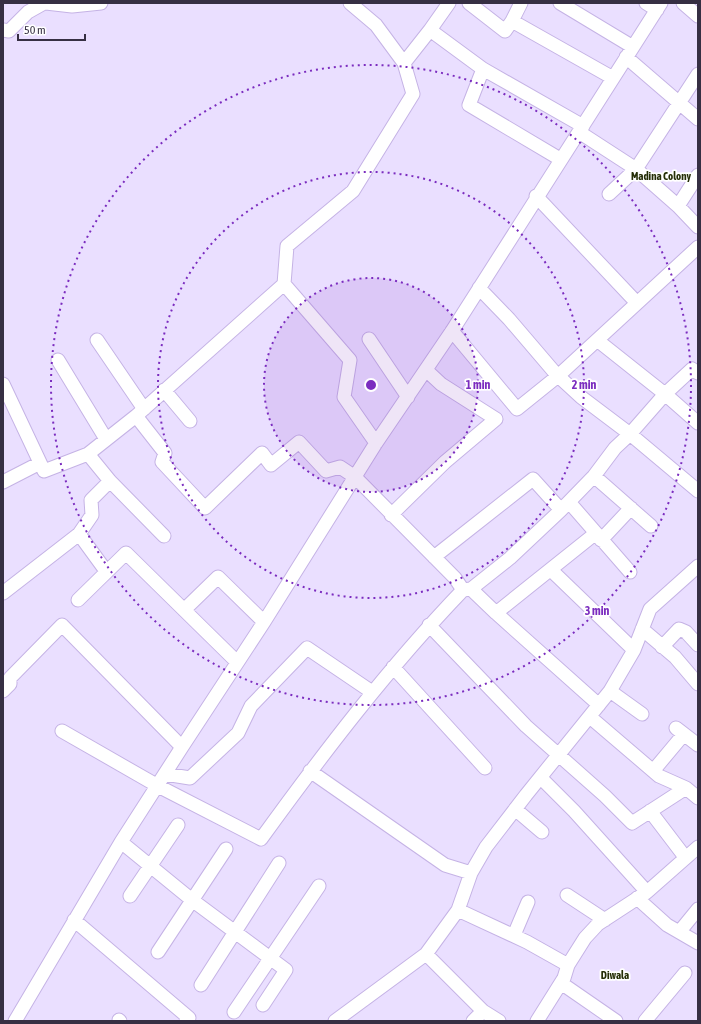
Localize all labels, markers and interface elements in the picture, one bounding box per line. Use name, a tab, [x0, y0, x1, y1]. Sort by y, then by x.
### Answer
scale bar	[18, 16, 85, 42]
text: 50 m	[24, 23, 46, 37]
district label: Madina Colony	[631, 170, 692, 182]
centre of rings	[364, 378, 378, 392]
text: 1 min	[466, 378, 490, 392]
text: 2 min	[572, 378, 596, 392]
text: 3 min	[585, 604, 609, 618]
district label: Diwala	[601, 969, 629, 981]

